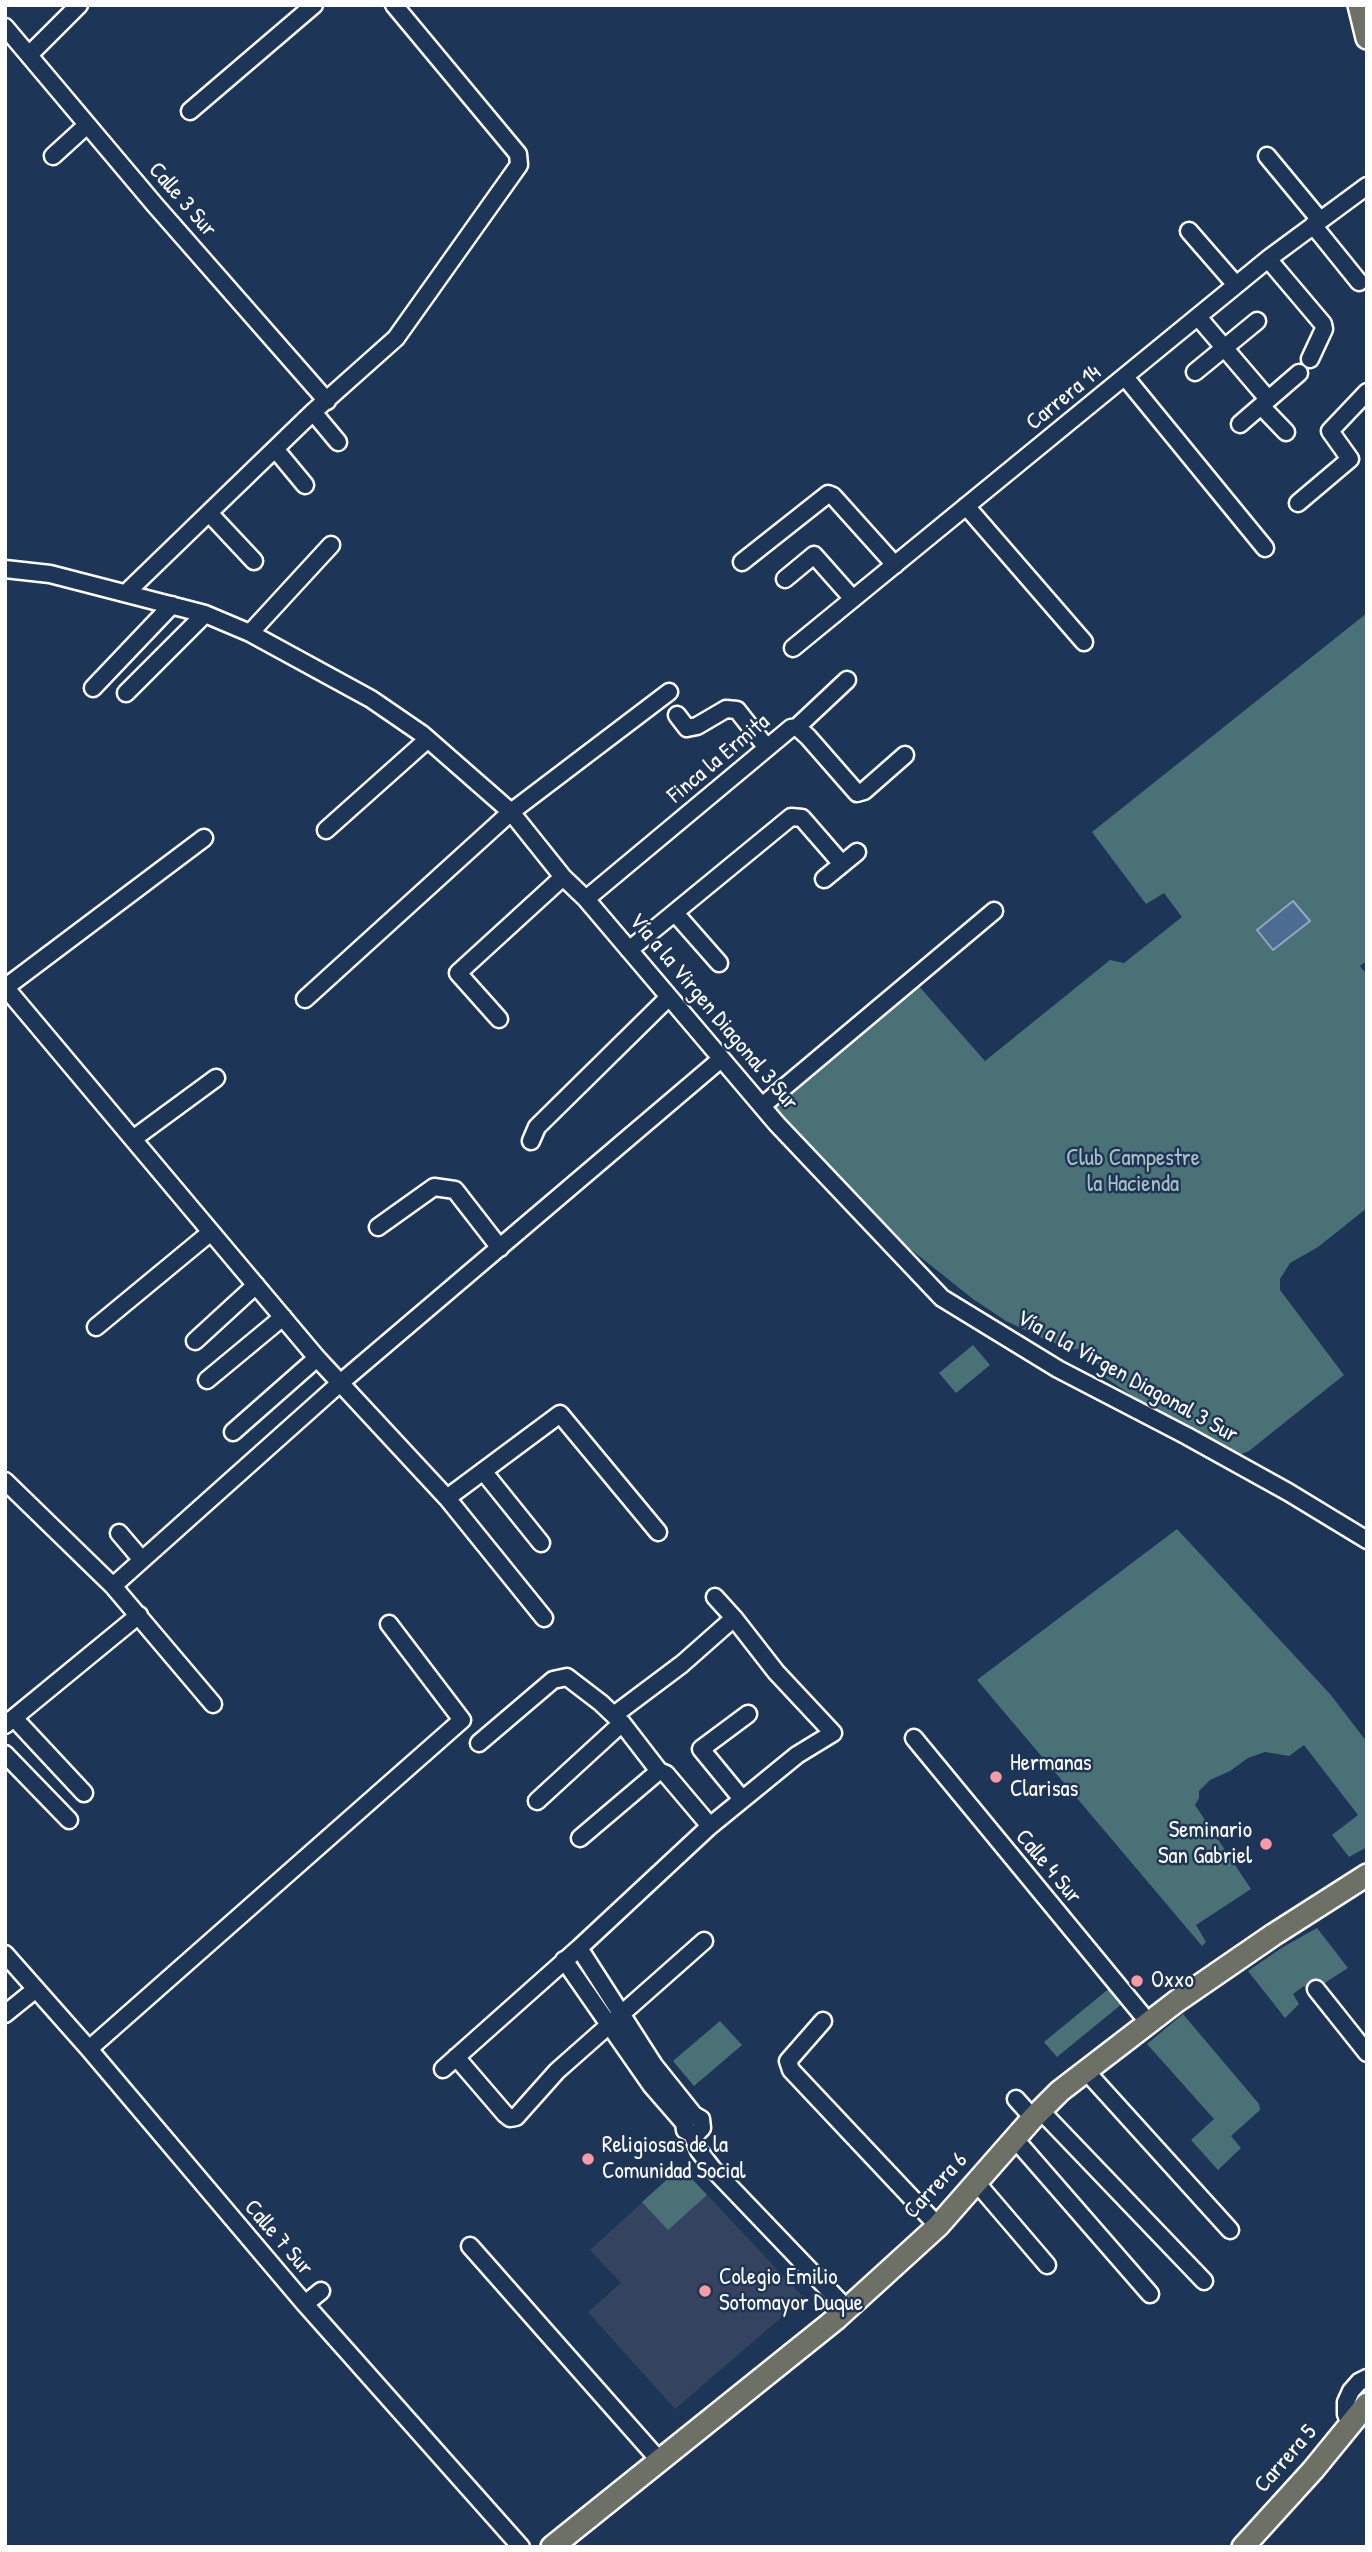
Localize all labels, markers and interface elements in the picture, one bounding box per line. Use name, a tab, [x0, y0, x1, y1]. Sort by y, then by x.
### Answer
street label: Calle 3 Sur	[142, 157, 222, 243]
street label: Carrera 14	[1021, 359, 1107, 437]
street label: Finca la Ermita	[662, 708, 776, 810]
street label: Vía a la Virgen Diagonal 3 Sur	[622, 908, 804, 1116]
park label: Club Campestre la Hacienda	[1066, 1145, 1200, 1199]
street label: Vía a la Virgen Diagonal 3 Sur	[1012, 1305, 1242, 1449]
place label: Hermanas Clarisas	[1010, 1750, 1092, 1804]
marker: Hermanas Clarisas	[988, 1769, 1004, 1785]
place label: Seminario San Gabriel	[1158, 1817, 1252, 1871]
street label: Calle 4 Sur	[1009, 1824, 1087, 1910]
marker: Seminario San Gabriel	[1258, 1836, 1274, 1852]
place label: Oxxo	[1151, 1967, 1194, 1995]
marker: Oxxo	[1129, 1973, 1145, 1989]
place label: Religiosas de la Comunidad Social	[602, 2132, 746, 2186]
street label: Carrera 6	[898, 2147, 974, 2225]
marker: Religiosas de la Comunidad Social	[580, 2151, 596, 2167]
street label: Calle 7 Sur	[238, 2195, 318, 2281]
place label: Colegio Emilio Sotomayor Duque	[719, 2264, 863, 2318]
marker: Colegio Emilio Sotomayor Duque	[697, 2283, 713, 2299]
street label: Carrera 5	[1249, 2419, 1323, 2499]

